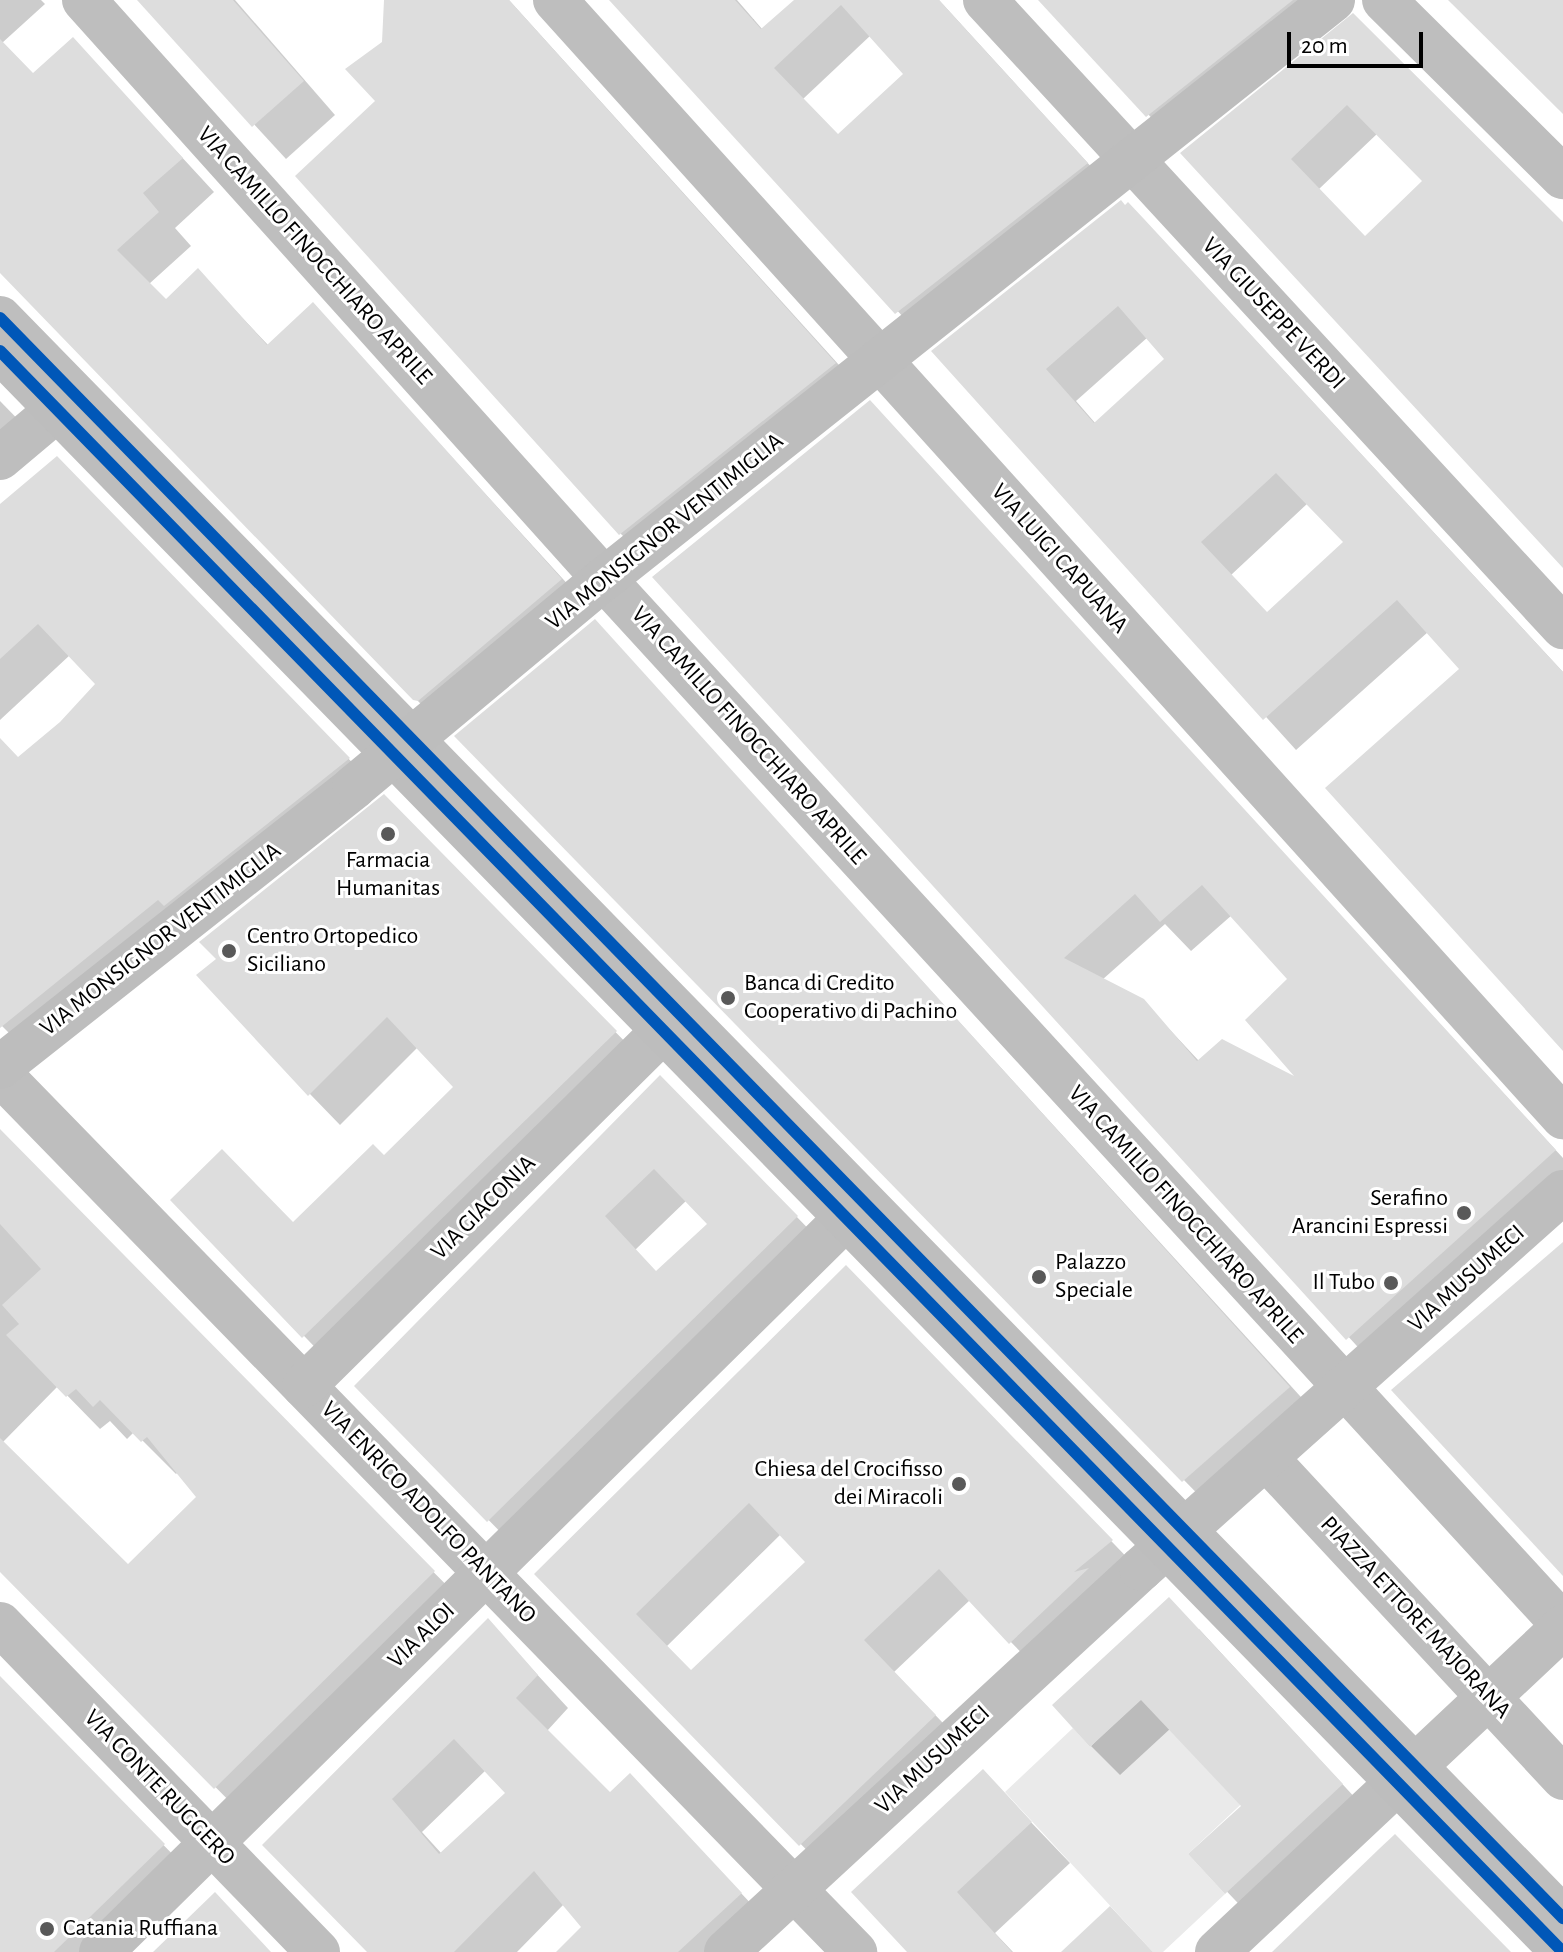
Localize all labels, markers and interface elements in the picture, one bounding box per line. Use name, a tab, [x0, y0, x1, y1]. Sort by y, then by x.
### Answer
scale bar	[1291, 16, 1427, 66]
text: 20 m	[1301, 34, 1348, 58]
street label: VIA CAMILLO FINOCCHIARO APRILE	[190, 121, 438, 391]
street label: VIA GIUSEPPE VERDI	[1195, 232, 1351, 396]
street label: VIA MONSIGNOR VENTIMIGLIA	[540, 427, 790, 637]
street label: VIA LUIGI CAPUANA	[984, 478, 1134, 640]
street label: VIA CAMILLO FINOCCHIARO APRILE	[624, 601, 872, 871]
marker: Farmacia Humanitas	[379, 825, 397, 843]
street label: VIA MONSIGNOR VENTIMIGLIA	[35, 837, 287, 1043]
place label: Farmacia Humanitas	[336, 847, 440, 903]
place label: Centro Ortopedico Siciliano	[247, 923, 418, 979]
marker: Centro Ortopedico Siciliano	[218, 940, 240, 962]
place label: Banca di Credito Cooperativo di Pachino	[744, 970, 957, 1026]
marker: Banca di Credito Cooperativo di Pachino	[719, 989, 737, 1007]
street label: VIA CAMILLO FINOCCHIARO APRILE	[1061, 1080, 1309, 1350]
street label: VIA GIACONIA	[426, 1150, 542, 1266]
place label: Serafino Arancini Espressi	[1292, 1185, 1448, 1241]
marker: Serafino Arancini Espressi	[1455, 1204, 1473, 1222]
street label: VIA MUSUMECI	[1403, 1219, 1531, 1339]
place label: Palazzo Speciale	[1055, 1249, 1133, 1305]
marker: Palazzo Speciale	[1030, 1268, 1048, 1286]
place label: Il Tubo	[1312, 1269, 1375, 1297]
marker: Il Tubo	[1382, 1274, 1400, 1292]
street label: VIA ENRICO ADOLFO PANTANO	[314, 1396, 542, 1630]
place label: Chiesa del Crocifisso dei Miracoli	[754, 1456, 943, 1512]
marker: Chiesa del Crocifisso dei Miracoli	[950, 1475, 968, 1493]
street label: PIAZZA ETTORE MAJORANA	[1314, 1511, 1516, 1725]
street label: VIA ALOI	[382, 1597, 462, 1675]
street label: VIA MUSUMECI	[869, 1699, 997, 1821]
street label: VIA CONTE RUGGERO	[77, 1704, 241, 1872]
place label: Catania Ruffiana	[63, 1915, 218, 1943]
marker: Catania Ruffiana	[38, 1920, 56, 1938]

